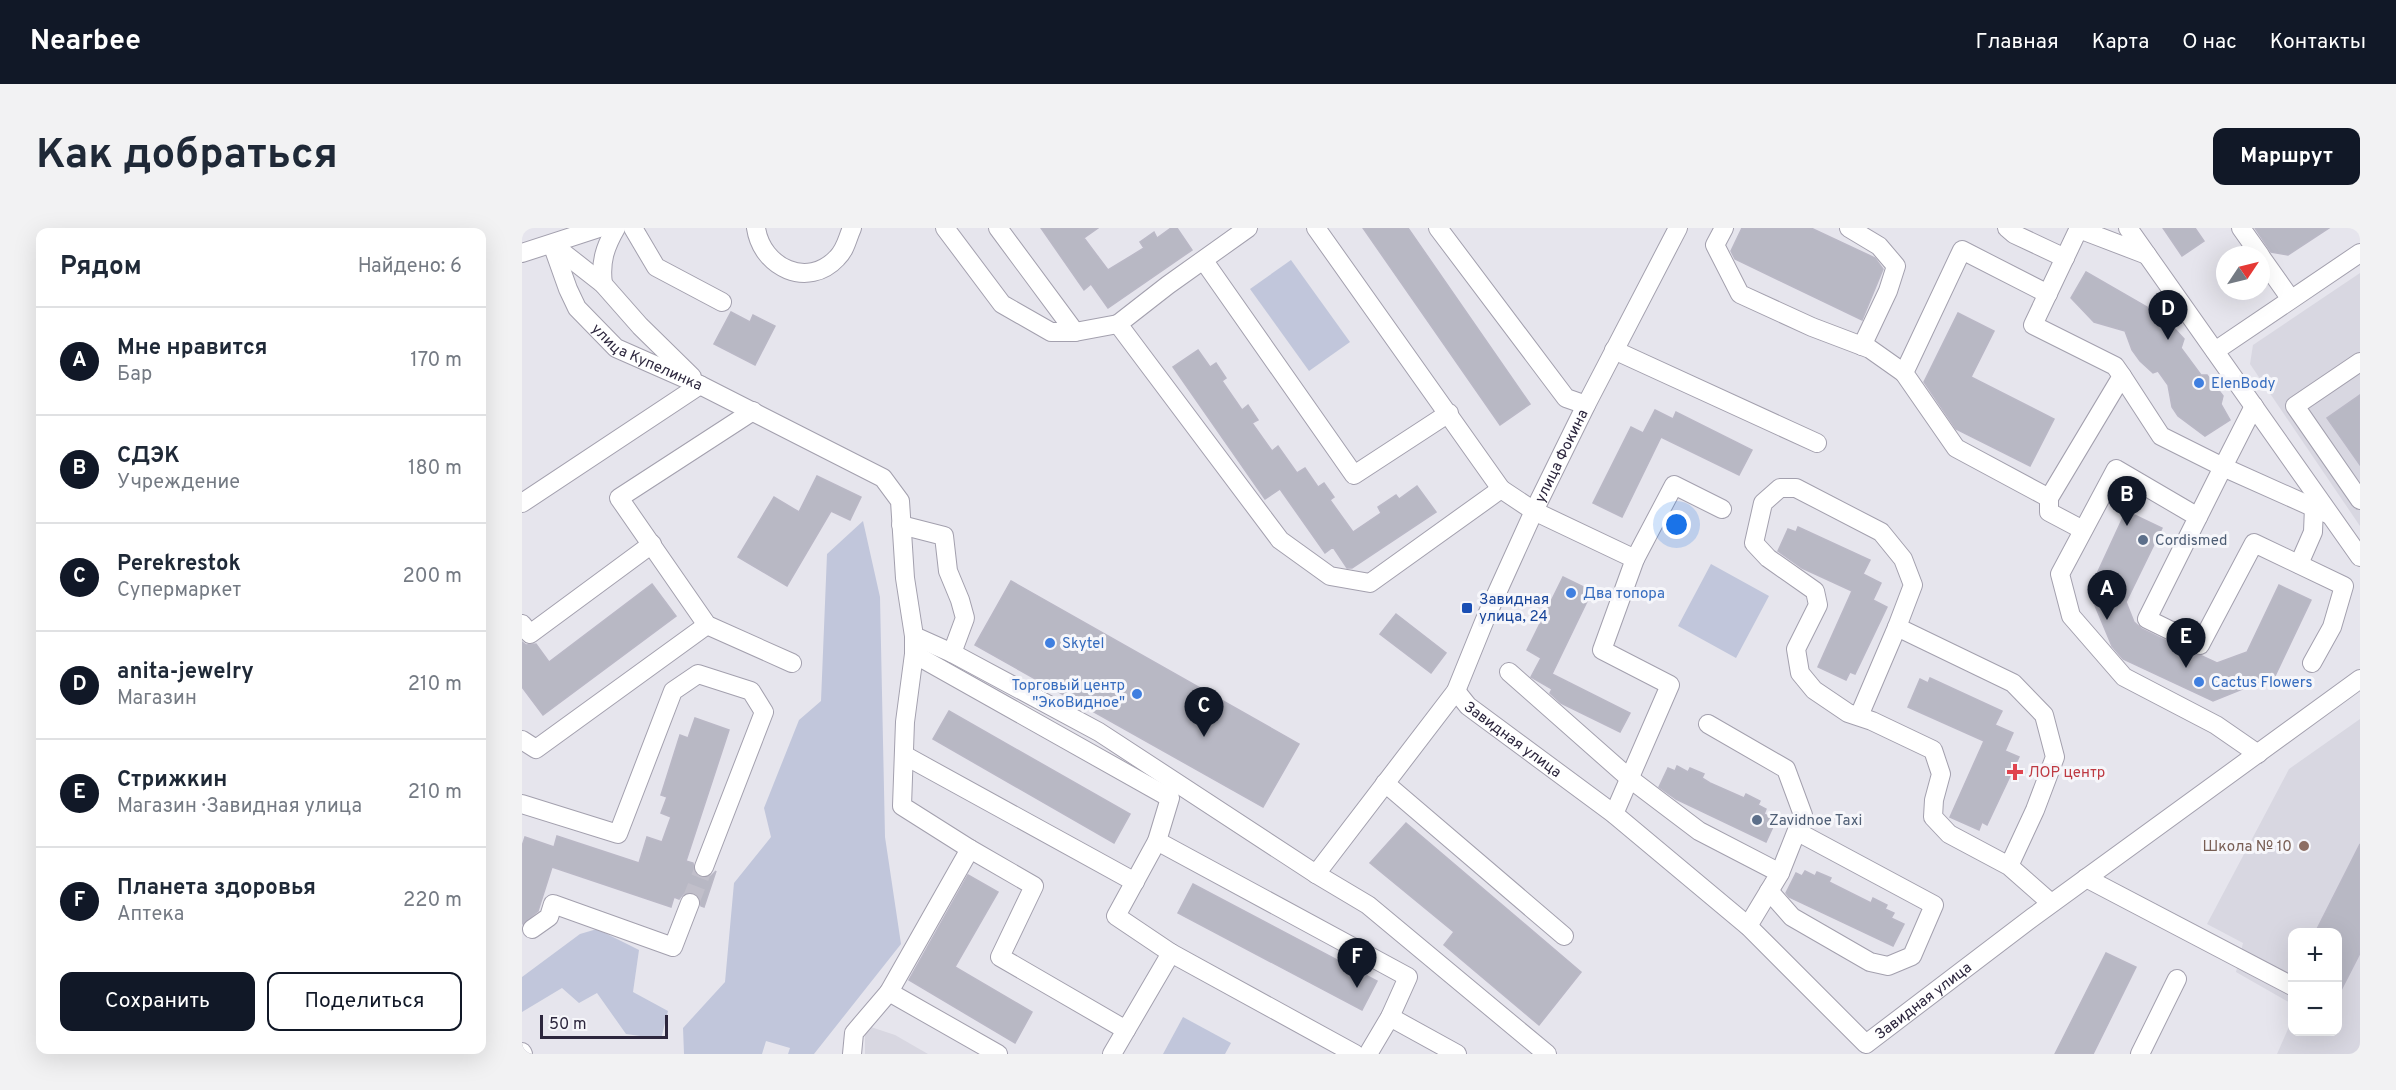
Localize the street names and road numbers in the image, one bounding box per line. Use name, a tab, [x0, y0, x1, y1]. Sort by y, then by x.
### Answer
street label: улица Купелинка	[587, 320, 705, 396]
street label: улица Фокина	[1531, 407, 1593, 506]
street label: Завидная улица	[1459, 698, 1565, 783]
street label: Завидная улица	[1872, 959, 1976, 1045]

